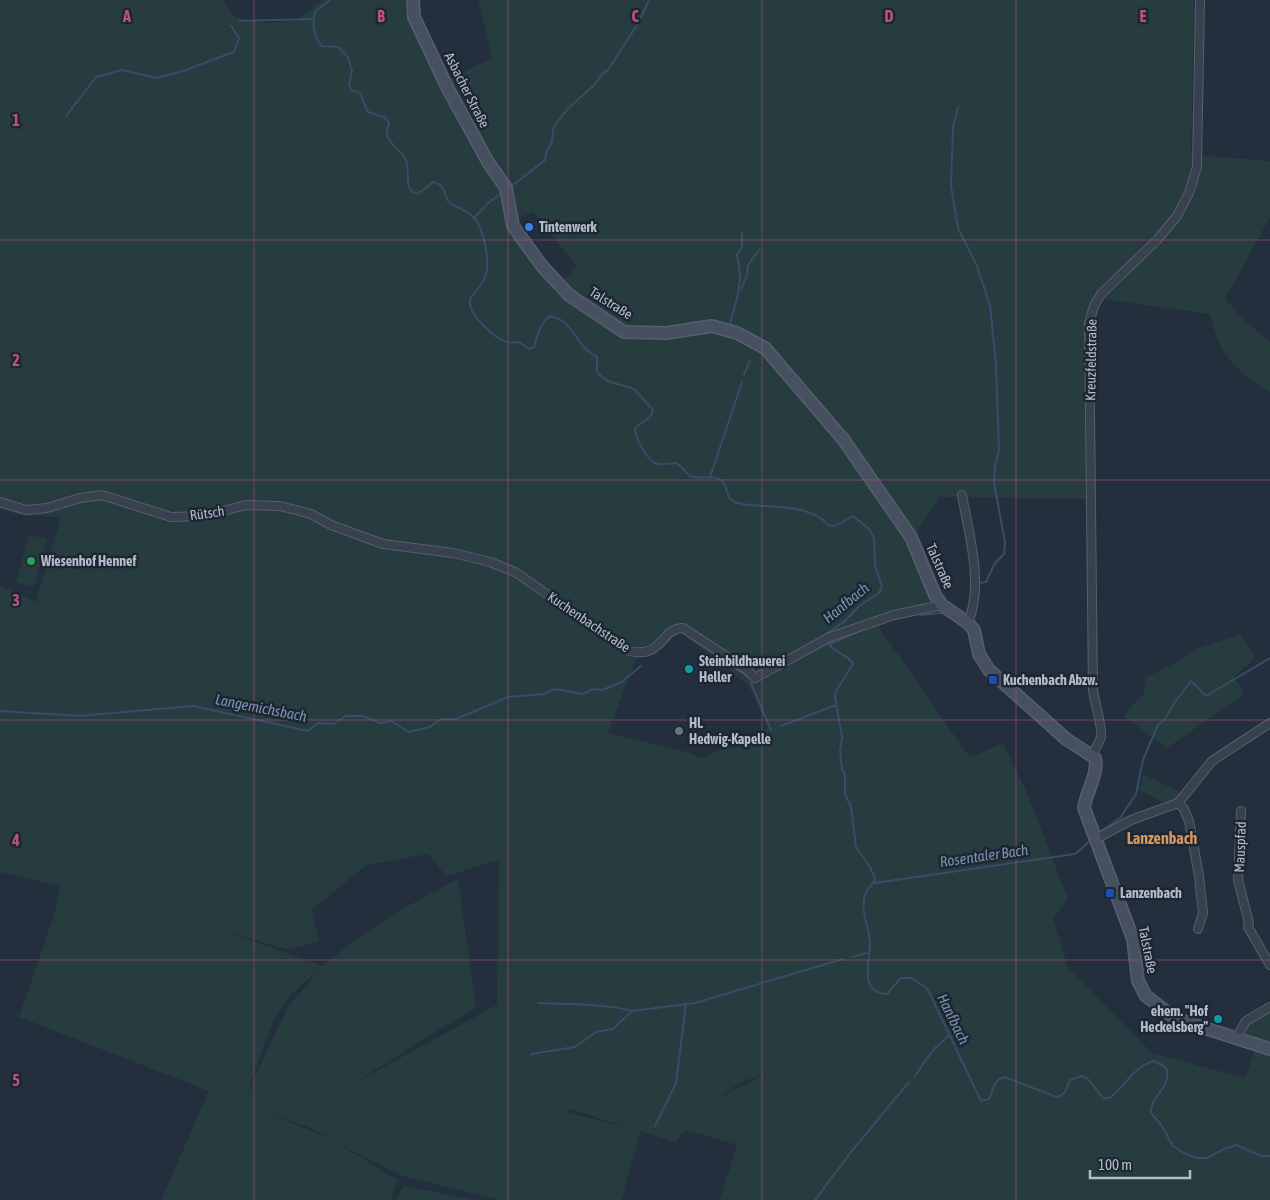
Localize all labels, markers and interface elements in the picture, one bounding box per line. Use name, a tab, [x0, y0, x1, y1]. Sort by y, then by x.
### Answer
text: A	[122, 7, 131, 25]
text: B	[377, 7, 385, 25]
text: C	[631, 7, 639, 25]
text: D	[885, 7, 894, 25]
text: E	[1140, 7, 1147, 25]
street label: Asbacher Straße	[441, 50, 493, 130]
text: 1	[12, 111, 20, 129]
place label: Tintenwerk	[539, 219, 598, 235]
marker: Tintenwerk	[523, 221, 535, 233]
street label: Talstraße	[587, 284, 635, 322]
street label: Kreuzfeldstraße	[1082, 319, 1100, 401]
text: 2	[12, 351, 20, 369]
street label: Rütsch	[189, 503, 225, 523]
street label: Talstraße	[923, 541, 957, 591]
place label: Wiesenhof Hennef	[40, 553, 136, 569]
marker: Wiesenhof Hennef	[25, 555, 37, 567]
water label: Hanfbach	[819, 579, 872, 626]
street label: Kuchenbachstraße	[545, 589, 633, 655]
text: 3	[12, 591, 20, 609]
place label: Steinbildhauerei Heller	[699, 653, 785, 685]
marker: Steinbildhauerei Heller	[683, 663, 695, 675]
place label: Kuchenbach Abzw.	[1003, 672, 1098, 688]
marker: Kuchenbach Abzw.	[987, 674, 999, 686]
water label: Langemichsbach	[214, 690, 308, 725]
place label: Hl. Hedwig-Kapelle	[689, 715, 771, 747]
marker: Hl. Hedwig-Kapelle	[673, 725, 685, 737]
street label: Mauspfad	[1231, 821, 1249, 873]
district label: Lanzenbach	[1127, 829, 1198, 847]
text: 4	[11, 831, 20, 849]
water label: Rosentaler Bach	[939, 841, 1029, 870]
place label: Lanzenbach	[1120, 885, 1182, 901]
marker: Lanzenbach	[1104, 887, 1116, 899]
street label: Talstraße	[1136, 925, 1160, 975]
water label: Hanfbach	[934, 991, 973, 1047]
place label: ehem. "Hof Heckelsberg"	[1140, 1003, 1208, 1035]
marker: ehem. "Hof Heckelsberg"	[1212, 1013, 1224, 1025]
text: 5	[12, 1071, 20, 1089]
scale bar	[1090, 1148, 1190, 1180]
text: 100 m	[1098, 1156, 1132, 1173]

